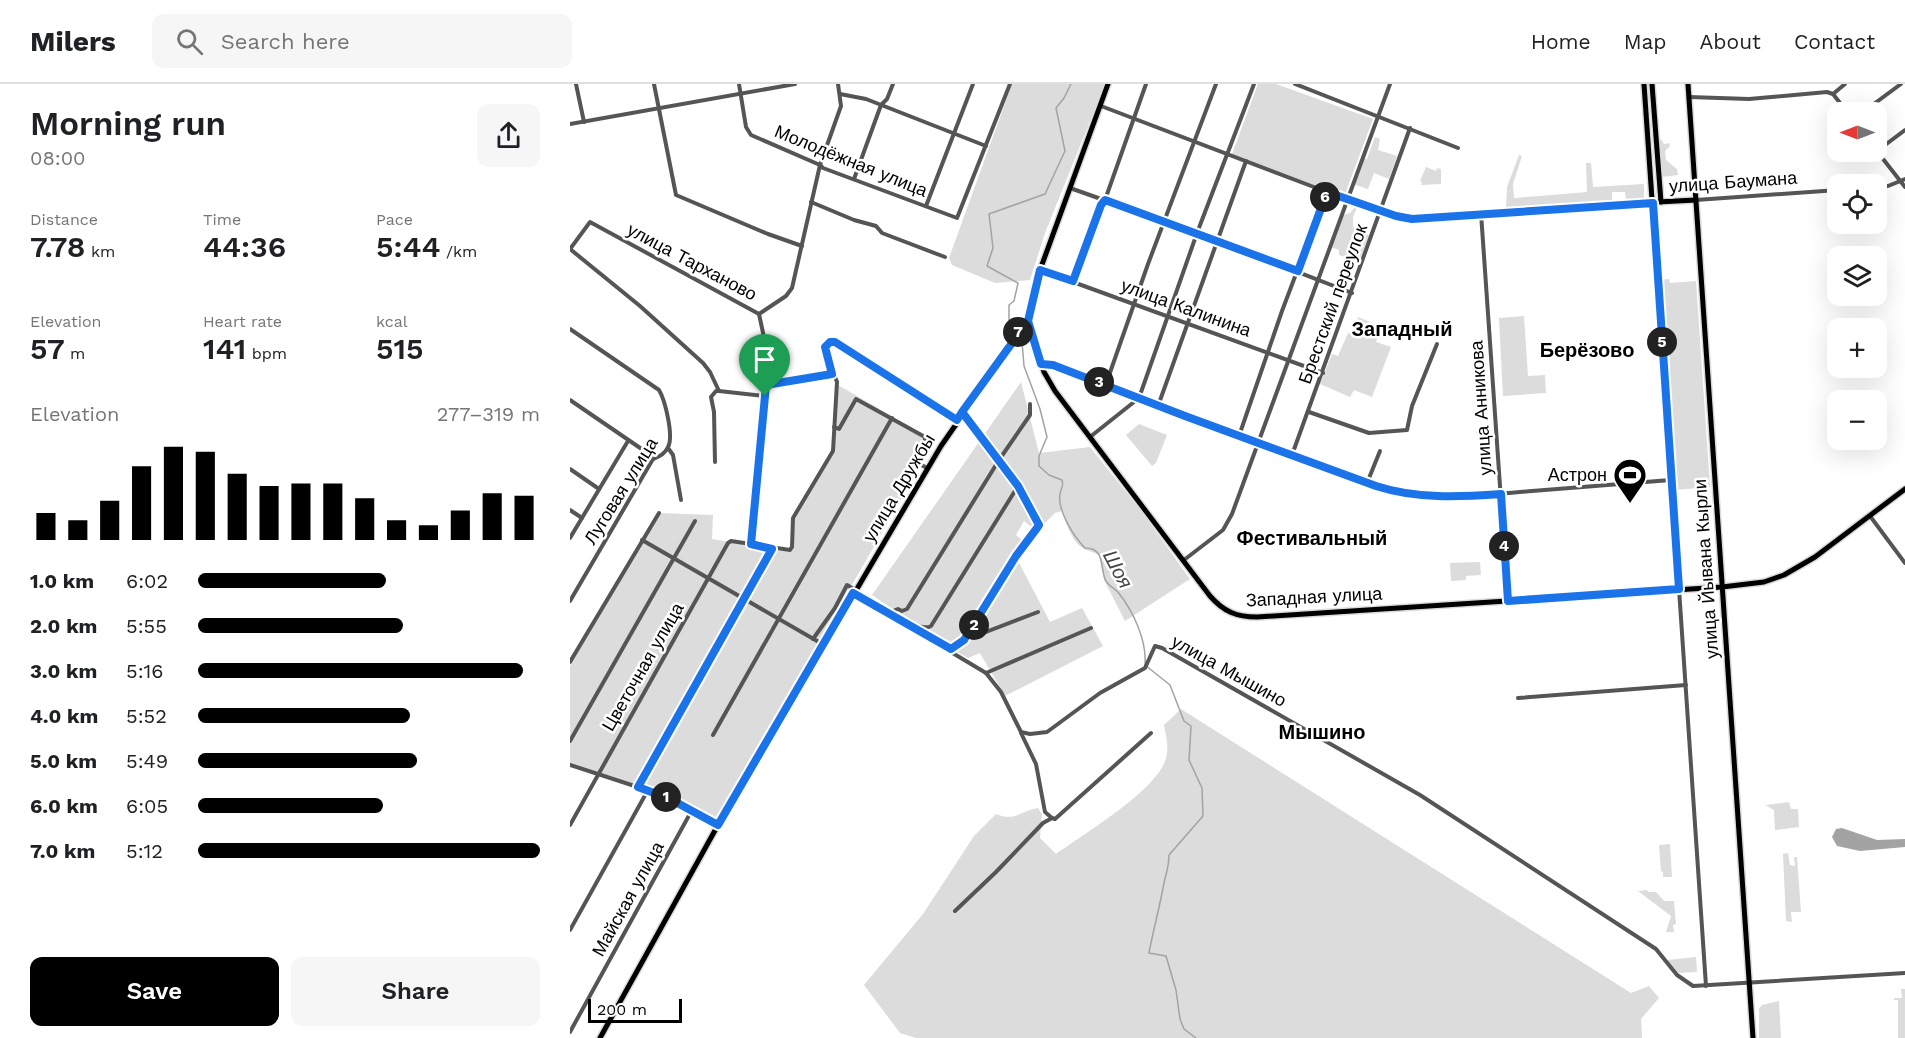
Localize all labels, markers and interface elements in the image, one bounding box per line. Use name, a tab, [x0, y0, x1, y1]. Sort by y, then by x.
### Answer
search box	[152, 14, 572, 68]
text: Milers	[30, 25, 116, 58]
icon: search	[173, 25, 206, 58]
text: Search here	[221, 29, 350, 54]
text: Home	[1531, 29, 1591, 54]
text: Map	[1624, 29, 1667, 54]
text: About	[1700, 29, 1761, 54]
text: Contact	[1794, 29, 1875, 54]
north arrow	[1827, 102, 1887, 162]
map controls	[1827, 102, 1887, 450]
text: Morning run	[30, 104, 226, 143]
button: share	[477, 104, 540, 167]
street label: Молодёжная улица	[772, 120, 932, 201]
text: 08:00	[30, 146, 86, 170]
street label: улица Баумана	[1668, 166, 1799, 196]
button: locate	[1827, 174, 1887, 234]
pin: 6	[1310, 182, 1340, 212]
text: 6	[1320, 187, 1330, 206]
text: Distance	[30, 210, 98, 229]
text: Time	[203, 210, 241, 229]
text: Pace	[376, 210, 413, 229]
street label: улица Тарханово	[624, 219, 761, 305]
street label: Брестский переулок	[1294, 221, 1371, 387]
text: 7.78	[30, 229, 86, 264]
text: 44:36	[203, 229, 286, 264]
text: 5:44	[376, 229, 440, 264]
text: km	[86, 242, 115, 261]
text: /km	[440, 242, 477, 261]
button: layers	[1827, 246, 1887, 306]
street label: улица Калинина	[1118, 274, 1255, 341]
text: Elevation	[30, 312, 101, 331]
text: Heart rate	[203, 312, 282, 331]
text: kcal	[376, 312, 408, 331]
pin: 7	[1003, 317, 1033, 347]
district label: Западный	[1351, 317, 1453, 341]
button: +	[1827, 318, 1887, 378]
text: 7	[1013, 322, 1023, 341]
pin: 5	[1647, 327, 1677, 357]
text: 57	[30, 331, 65, 366]
text: 141	[203, 331, 246, 366]
text: 515	[376, 331, 423, 366]
text: 5	[1657, 332, 1667, 351]
pin	[739, 334, 790, 396]
district label: Берёзово	[1540, 338, 1634, 362]
street label: улица Анникова	[1465, 339, 1496, 476]
icon: arrive	[748, 343, 781, 376]
text: m	[65, 344, 85, 363]
text: bpm	[246, 344, 287, 363]
pin: 3	[1084, 367, 1114, 397]
text: 3	[1094, 372, 1104, 391]
button: −	[1827, 390, 1887, 450]
text: Elevation	[30, 402, 119, 426]
text: 277–319 m	[437, 402, 540, 426]
street label: улица Дружбы	[858, 430, 939, 546]
street label: Луговая улица	[579, 433, 662, 548]
sports icon: Астрон	[1612, 457, 1648, 504]
place label: Астрон	[1548, 464, 1607, 485]
street label: улица Йывана Кырли	[1689, 478, 1722, 660]
district label: Фестивальный	[1237, 526, 1387, 550]
pin: 4	[1489, 531, 1519, 561]
text: 4	[1499, 536, 1509, 555]
water label: Шоя	[1098, 546, 1138, 592]
text: 1.0 km	[30, 569, 94, 593]
text: 6:02	[126, 569, 168, 593]
street label: Западная улица	[1245, 582, 1384, 611]
street label: Цветочная улица	[597, 598, 688, 735]
pin: 2	[959, 610, 989, 640]
text: 2.0 km	[30, 614, 97, 638]
text: 5:55	[126, 614, 167, 638]
text: 2	[969, 615, 979, 634]
street label: улица Мышино	[1168, 630, 1290, 711]
text: 3.0 km	[30, 659, 97, 683]
text: 5:16	[126, 659, 164, 683]
text: 4.0 km	[30, 704, 98, 728]
text: 5:52	[126, 704, 167, 728]
district label: Мышино	[1278, 720, 1366, 744]
text: 5.0 km	[30, 749, 97, 773]
text: 5:49	[126, 749, 168, 773]
pin: 1	[651, 782, 681, 812]
text: 1	[663, 787, 669, 806]
text: 6.0 km	[30, 794, 98, 818]
text: 6:05	[126, 794, 168, 818]
street label: Майская улица	[587, 837, 668, 960]
text: 7.0 km	[30, 839, 95, 863]
text: 5:12	[126, 839, 163, 863]
button: Save	[30, 957, 279, 1026]
button: Share	[291, 957, 540, 1026]
scale bar	[588, 996, 682, 1024]
text: 200 m	[597, 1000, 647, 1019]

